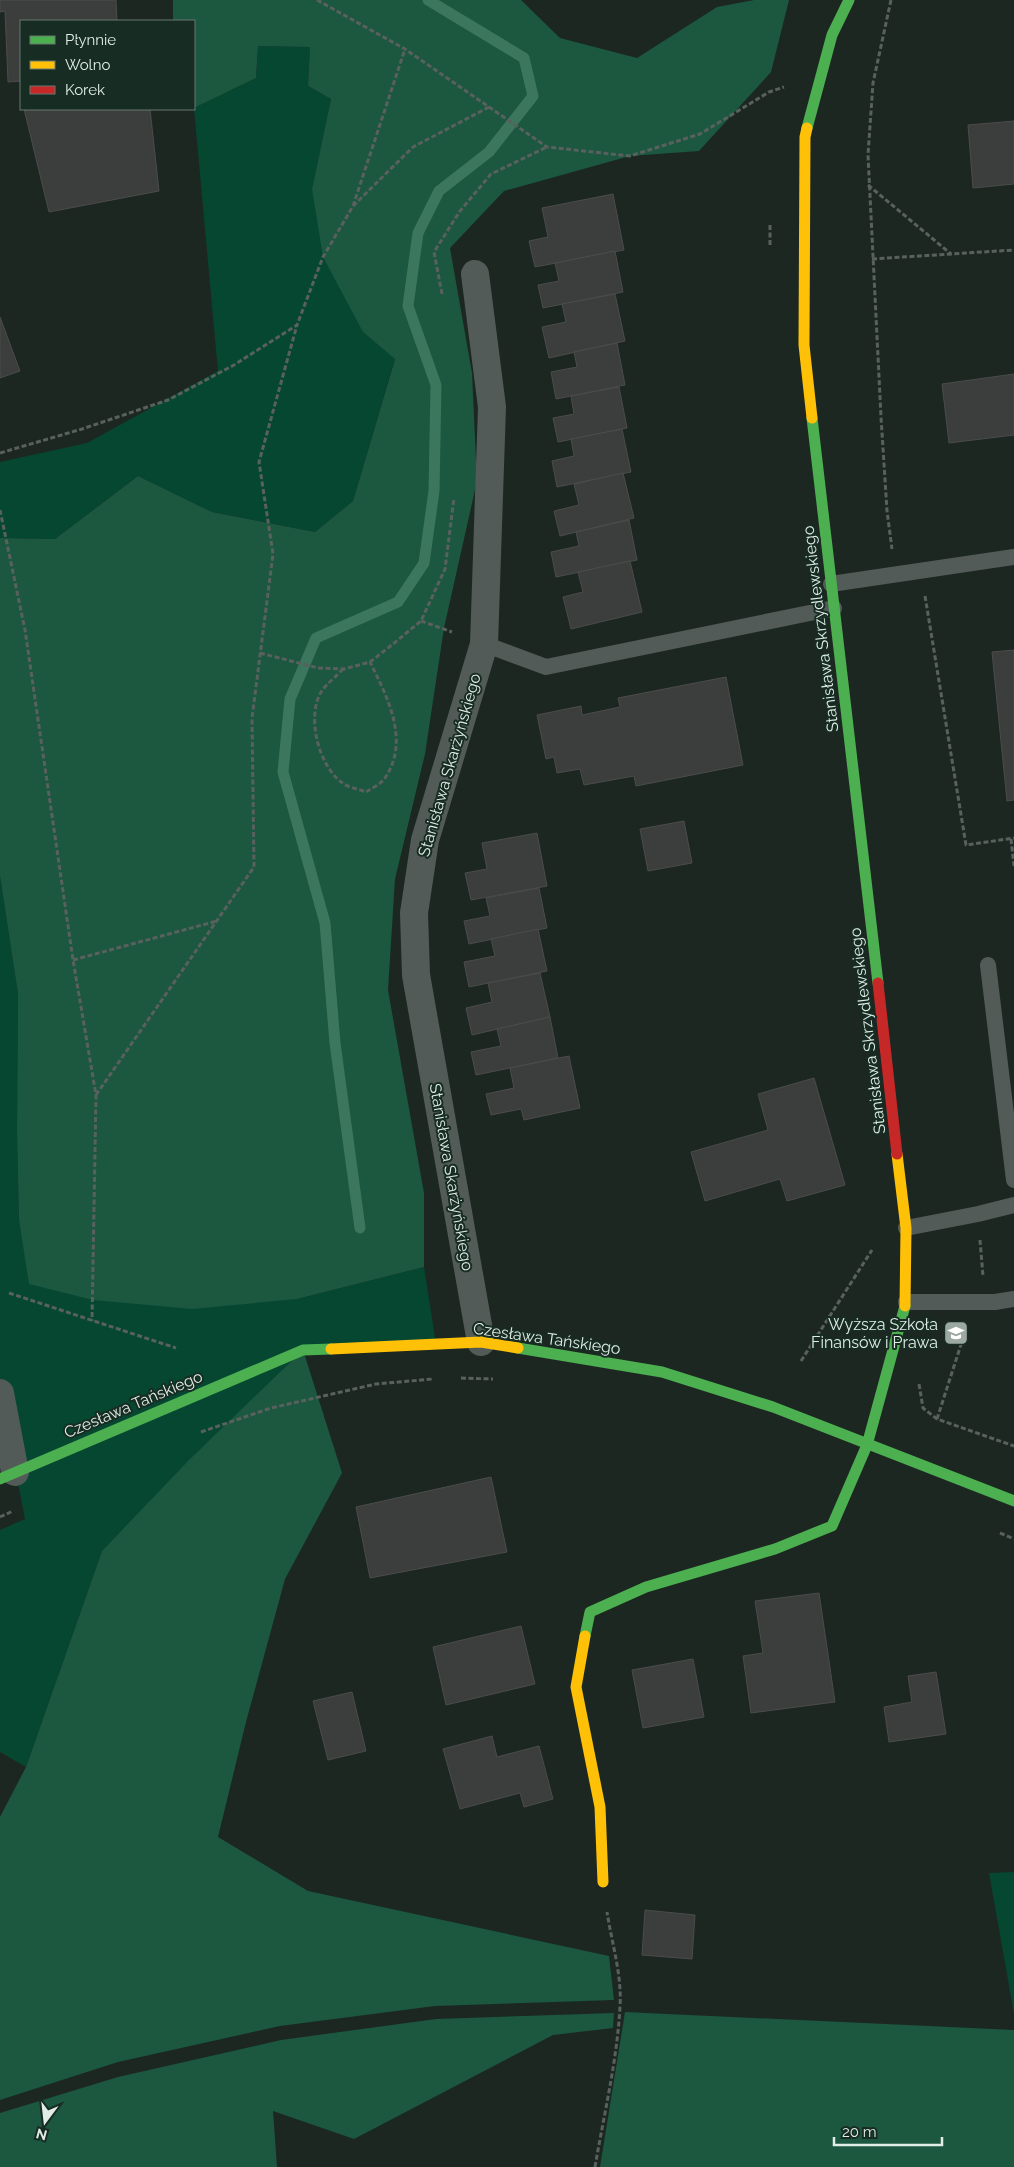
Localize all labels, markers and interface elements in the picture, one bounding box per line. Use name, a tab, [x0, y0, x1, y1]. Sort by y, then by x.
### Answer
legend	[20, 20, 195, 110]
text: Płynnie	[65, 31, 116, 49]
text: Wolno	[65, 56, 110, 74]
text: Korek	[65, 81, 105, 99]
street label: Stanisława Skrzydlewskiego	[798, 525, 843, 733]
street label: Stanisława Skarżyńskiego	[414, 671, 485, 859]
street label: Stanisława Skrzydlewskiego	[845, 927, 890, 1135]
street label: Stanisława Skarżyńskiego	[426, 1082, 477, 1272]
place label: Wyższa Szkoła Finansów i Prawa	[811, 1315, 938, 1352]
street label: Czesława Tańskiego	[472, 1319, 622, 1358]
school or university icon: Wyższa Szkoła Finansów i Prawa	[943, 1320, 969, 1346]
street label: Czesława Tańskiego	[61, 1367, 205, 1442]
north arrow	[20, 2097, 70, 2147]
scale bar	[834, 2114, 942, 2146]
text: 20 m	[842, 2123, 877, 2141]
text: N	[34, 2125, 49, 2144]

